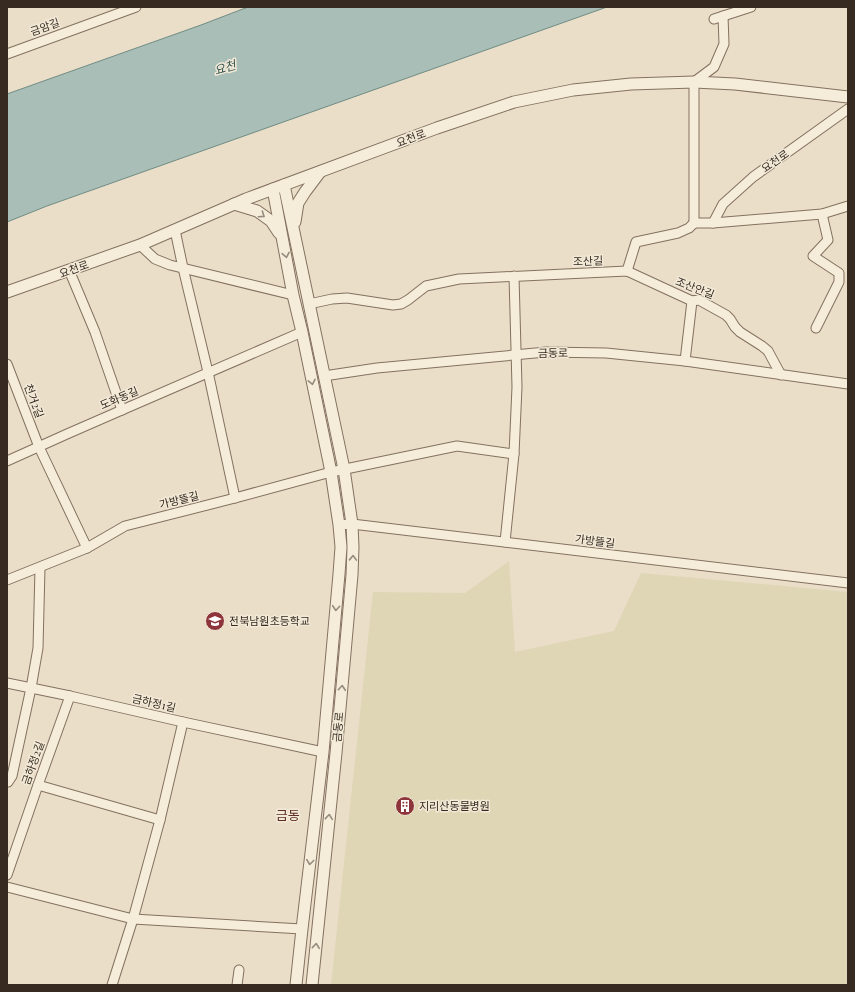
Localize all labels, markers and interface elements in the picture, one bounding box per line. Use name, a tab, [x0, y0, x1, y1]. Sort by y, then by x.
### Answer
street label: 금암길	[28, 14, 62, 39]
water label: 요천	[212, 56, 239, 78]
street label: 요천로	[394, 125, 428, 150]
street label: 요천로	[758, 146, 791, 175]
one-way arrow	[258, 210, 265, 218]
one-way arrow	[281, 252, 289, 258]
street label: 조산길	[573, 252, 603, 269]
street label: 요천로	[57, 256, 91, 281]
street label: 조산안길	[674, 273, 717, 302]
street label: 금동로	[538, 345, 568, 360]
one-way arrow	[308, 379, 316, 386]
street label: 천거2길	[21, 381, 48, 420]
street label: 도화동길	[97, 383, 140, 412]
street label: 가방뜰길	[157, 487, 200, 512]
street label: 가방뜰길	[574, 531, 616, 550]
one-way arrow	[349, 555, 357, 561]
one-way arrow	[332, 605, 341, 611]
school or university icon: 전북남원초등학교	[204, 610, 226, 632]
place label: 전북남원초등학교	[229, 613, 310, 628]
one-way arrow	[337, 684, 346, 691]
street label: 금하정1길	[131, 690, 178, 715]
street label: 금동로	[329, 711, 346, 743]
street label: 금하정2길	[18, 739, 47, 787]
building icon: 지리산동물병원	[394, 795, 416, 817]
place label: 지리산동물병원	[419, 798, 490, 813]
district label: 금동	[276, 806, 300, 823]
one-way arrow	[325, 814, 334, 820]
one-way arrow	[305, 859, 314, 865]
one-way arrow	[311, 943, 320, 949]

